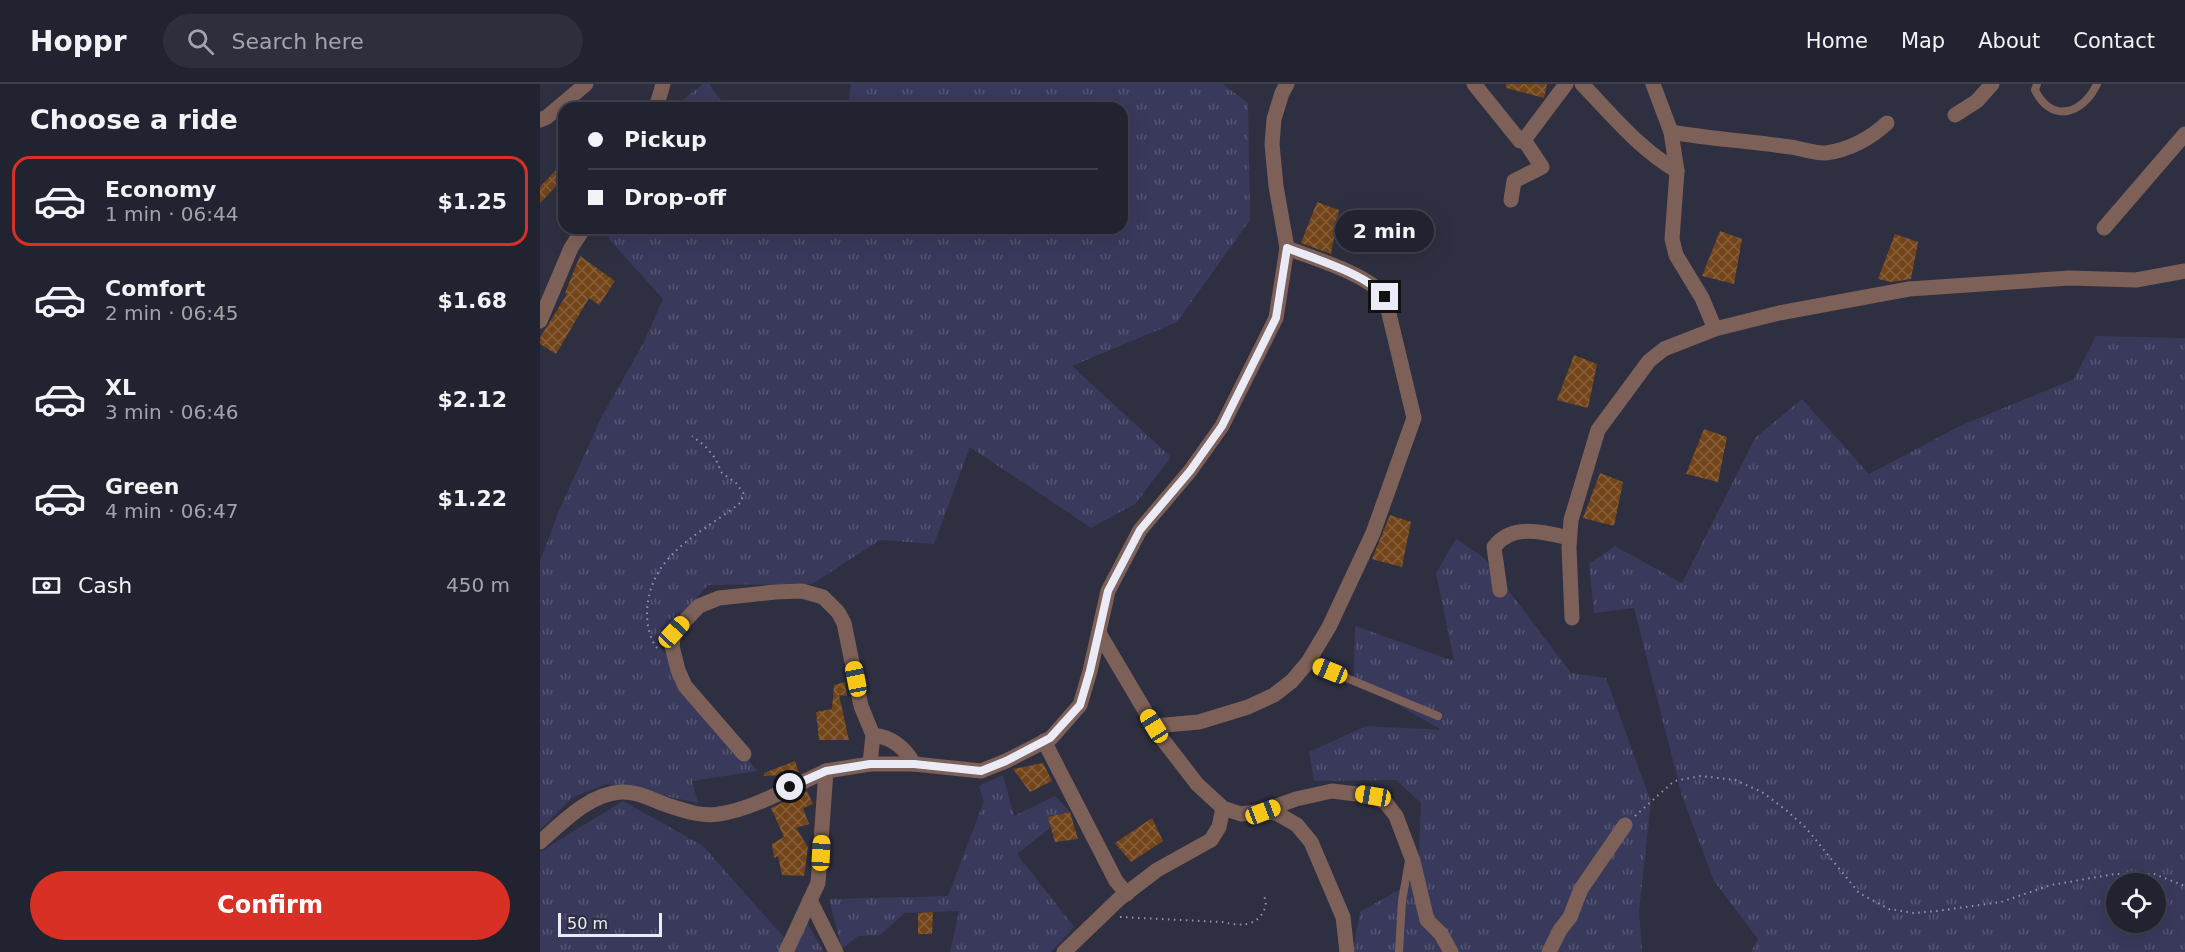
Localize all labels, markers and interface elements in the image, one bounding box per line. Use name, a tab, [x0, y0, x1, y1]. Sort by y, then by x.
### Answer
search box	[163, 14, 583, 68]
text: Hoppr	[30, 25, 127, 58]
icon: search	[184, 25, 217, 58]
text: Search here	[232, 29, 364, 54]
text: Home	[1806, 29, 1868, 53]
text: Map	[1901, 29, 1945, 53]
text: About	[1978, 29, 2040, 53]
text: Contact	[2073, 29, 2155, 53]
text: Choose a ride	[30, 104, 238, 135]
text: Pickup	[624, 127, 707, 152]
icon: car	[33, 174, 87, 228]
text: Economy	[105, 177, 216, 202]
text: Drop-off	[624, 185, 726, 210]
text: $1.25	[437, 189, 507, 214]
text: 1 min · 06:44	[105, 202, 239, 226]
callout: 2 min	[1336, 210, 1434, 252]
text: 2 min	[1353, 219, 1416, 243]
icon: car	[33, 273, 87, 327]
text: Comfort	[105, 276, 205, 301]
route end	[1371, 283, 1398, 310]
text: $1.68	[437, 288, 507, 313]
text: 2 min · 06:45	[105, 301, 239, 325]
icon: car	[33, 372, 87, 426]
text: XL	[105, 375, 136, 400]
text: $2.12	[437, 387, 507, 412]
text: 3 min · 06:46	[105, 400, 239, 424]
icon: car	[33, 471, 87, 525]
text: Green	[105, 474, 179, 499]
text: $1.22	[437, 486, 507, 511]
text: 4 min · 06:47	[105, 499, 239, 523]
icon: cash	[30, 569, 63, 602]
text: Cash	[78, 573, 132, 598]
text: 450 m	[446, 573, 510, 597]
car	[655, 613, 693, 651]
car	[1310, 656, 1350, 686]
car	[844, 660, 868, 698]
car	[1137, 706, 1171, 746]
route start	[776, 773, 803, 800]
car	[1354, 784, 1392, 808]
car	[1243, 797, 1283, 827]
car	[811, 835, 831, 871]
button: Confirm	[30, 871, 510, 940]
map controls	[2106, 873, 2166, 933]
button: locate	[2106, 873, 2166, 933]
scale bar	[558, 910, 662, 938]
text: 50 m	[567, 914, 608, 933]

